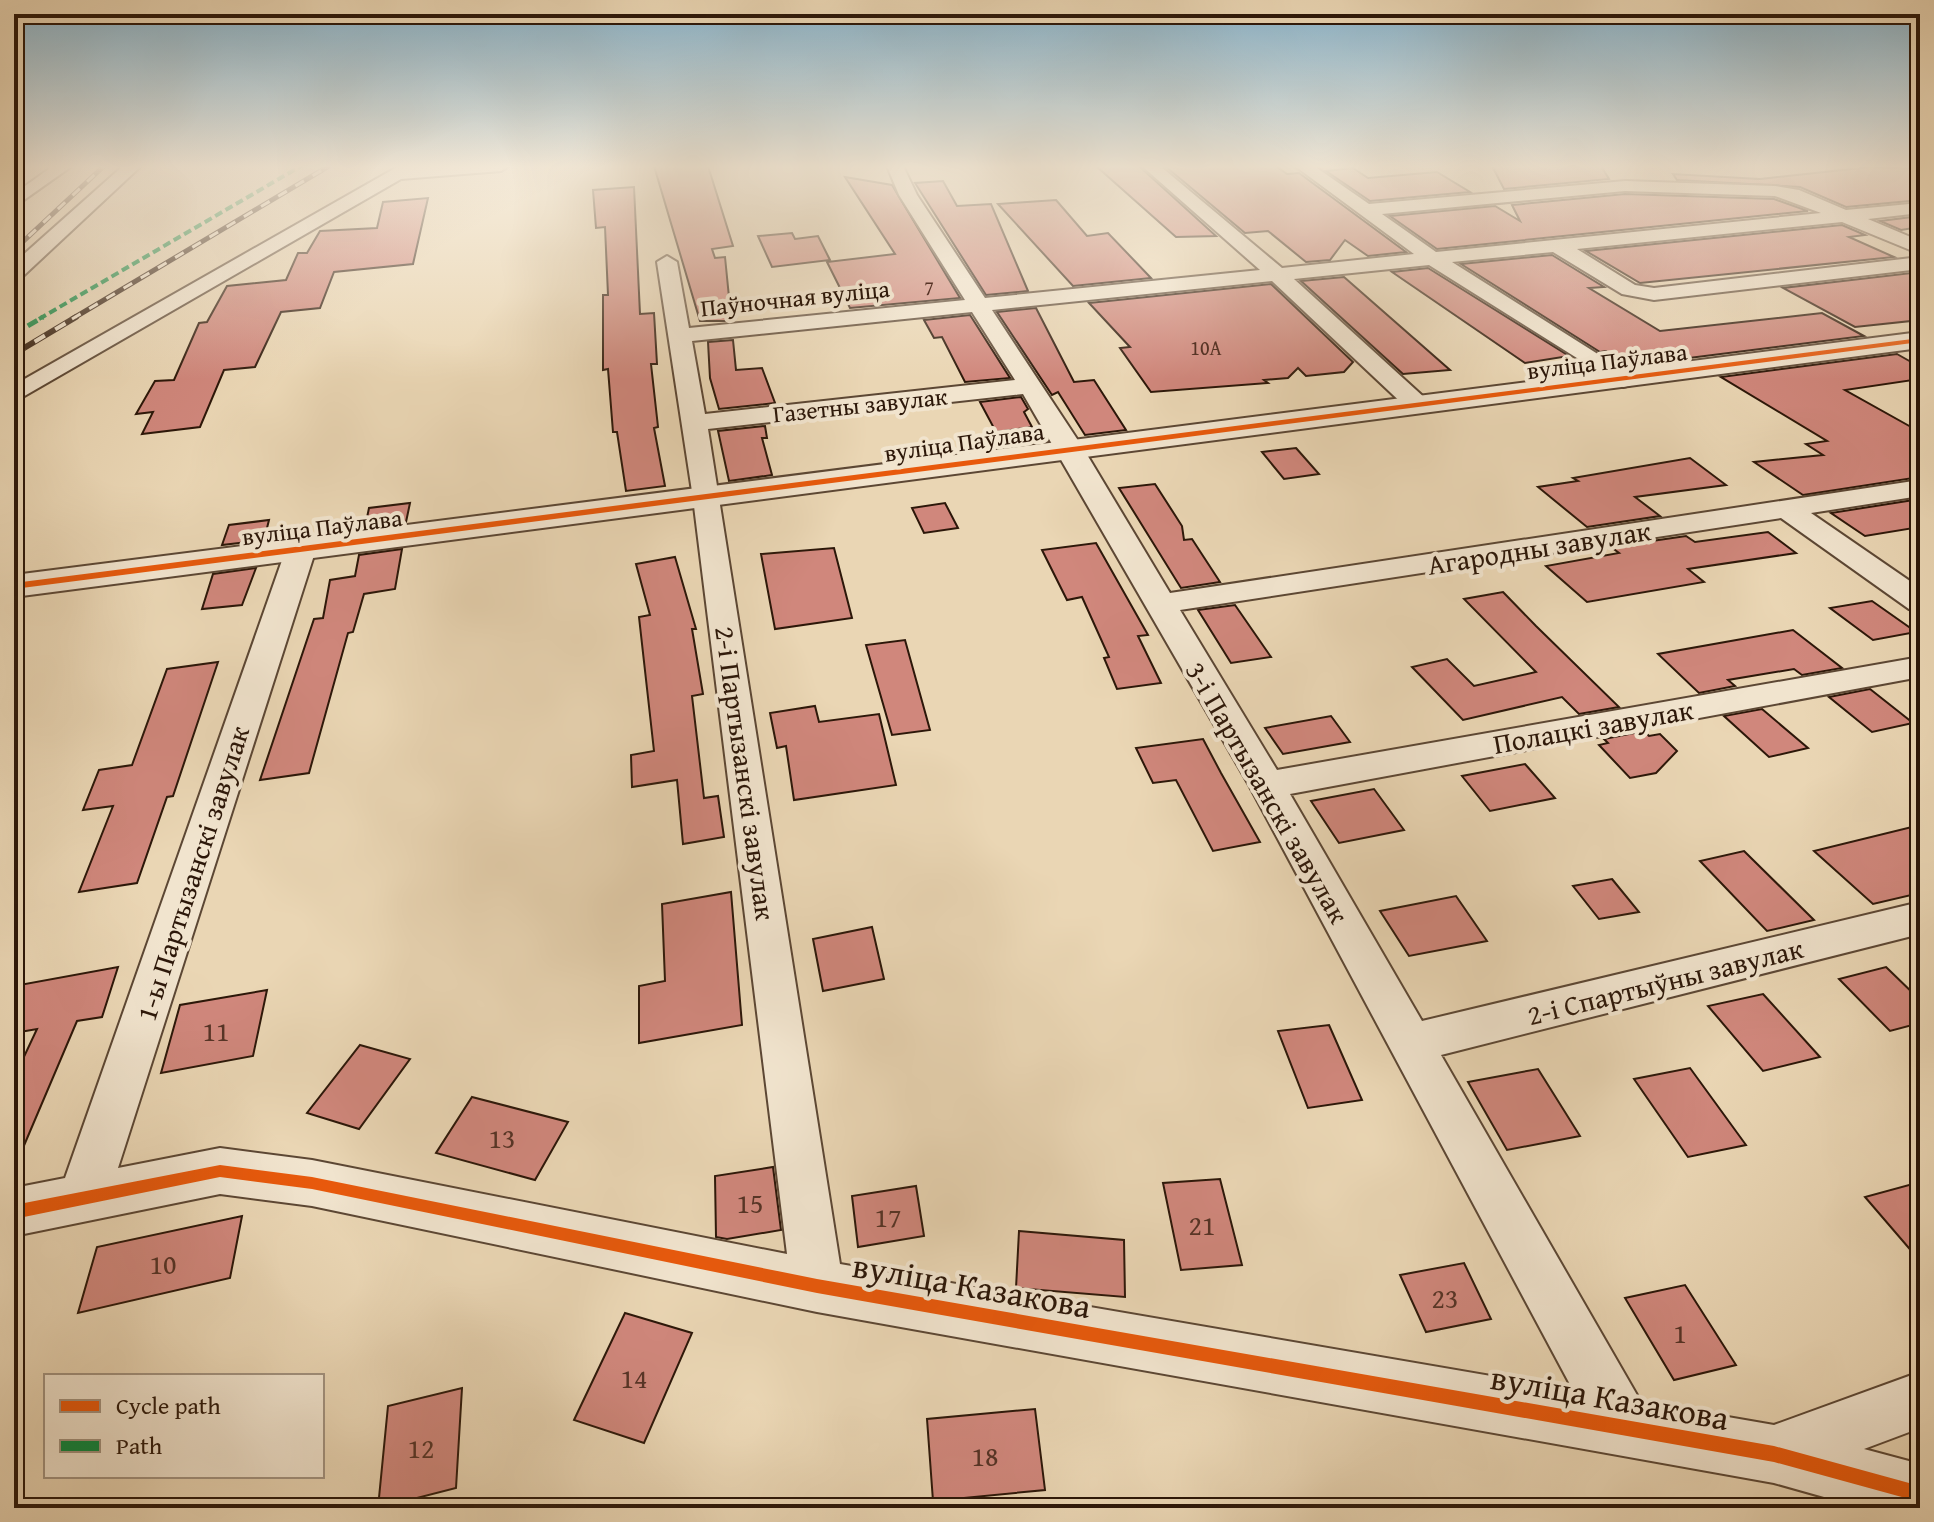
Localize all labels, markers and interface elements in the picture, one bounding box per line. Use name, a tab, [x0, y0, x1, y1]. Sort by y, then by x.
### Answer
street label: Паўночная вуліца	[699, 271, 892, 325]
house number: 7	[924, 273, 934, 302]
house number: 10А	[1190, 333, 1222, 362]
street label: вуліца Паўлава	[1525, 334, 1690, 388]
street label: Газетны завулак	[771, 378, 949, 432]
street label: вуліца Паўлава	[882, 413, 1047, 471]
street label: вуліца Паўлава	[240, 500, 405, 554]
street label: Агародны завулак	[1424, 509, 1654, 585]
street label: 2-і Партызанскі завулак	[705, 623, 787, 923]
street label: 3-і Партызанскі завулак	[1176, 653, 1360, 931]
street label: Полацкі завулак	[1490, 688, 1697, 764]
street label: 1-ы Партызанскі завулак	[125, 720, 259, 1026]
street label: 2-і Спартыўны завулак	[1523, 927, 1807, 1035]
house number: 11	[203, 1010, 229, 1051]
house number: 13	[489, 1117, 515, 1158]
house number: 15	[737, 1182, 763, 1223]
house number: 17	[875, 1196, 901, 1237]
house number: 21	[1189, 1204, 1215, 1245]
street label: вуліца Казакова	[849, 1240, 1095, 1330]
house number: 10	[150, 1243, 176, 1284]
house number: 23	[1432, 1277, 1458, 1318]
house number: 1	[1673, 1312, 1687, 1353]
street label: вуліца Казакова	[1487, 1352, 1733, 1442]
house number: 14	[621, 1357, 647, 1398]
legend	[44, 1374, 324, 1478]
text: Cycle path	[116, 1388, 221, 1423]
house number: 12	[408, 1427, 434, 1468]
text: Path	[116, 1428, 163, 1463]
house number: 18	[972, 1435, 998, 1476]

